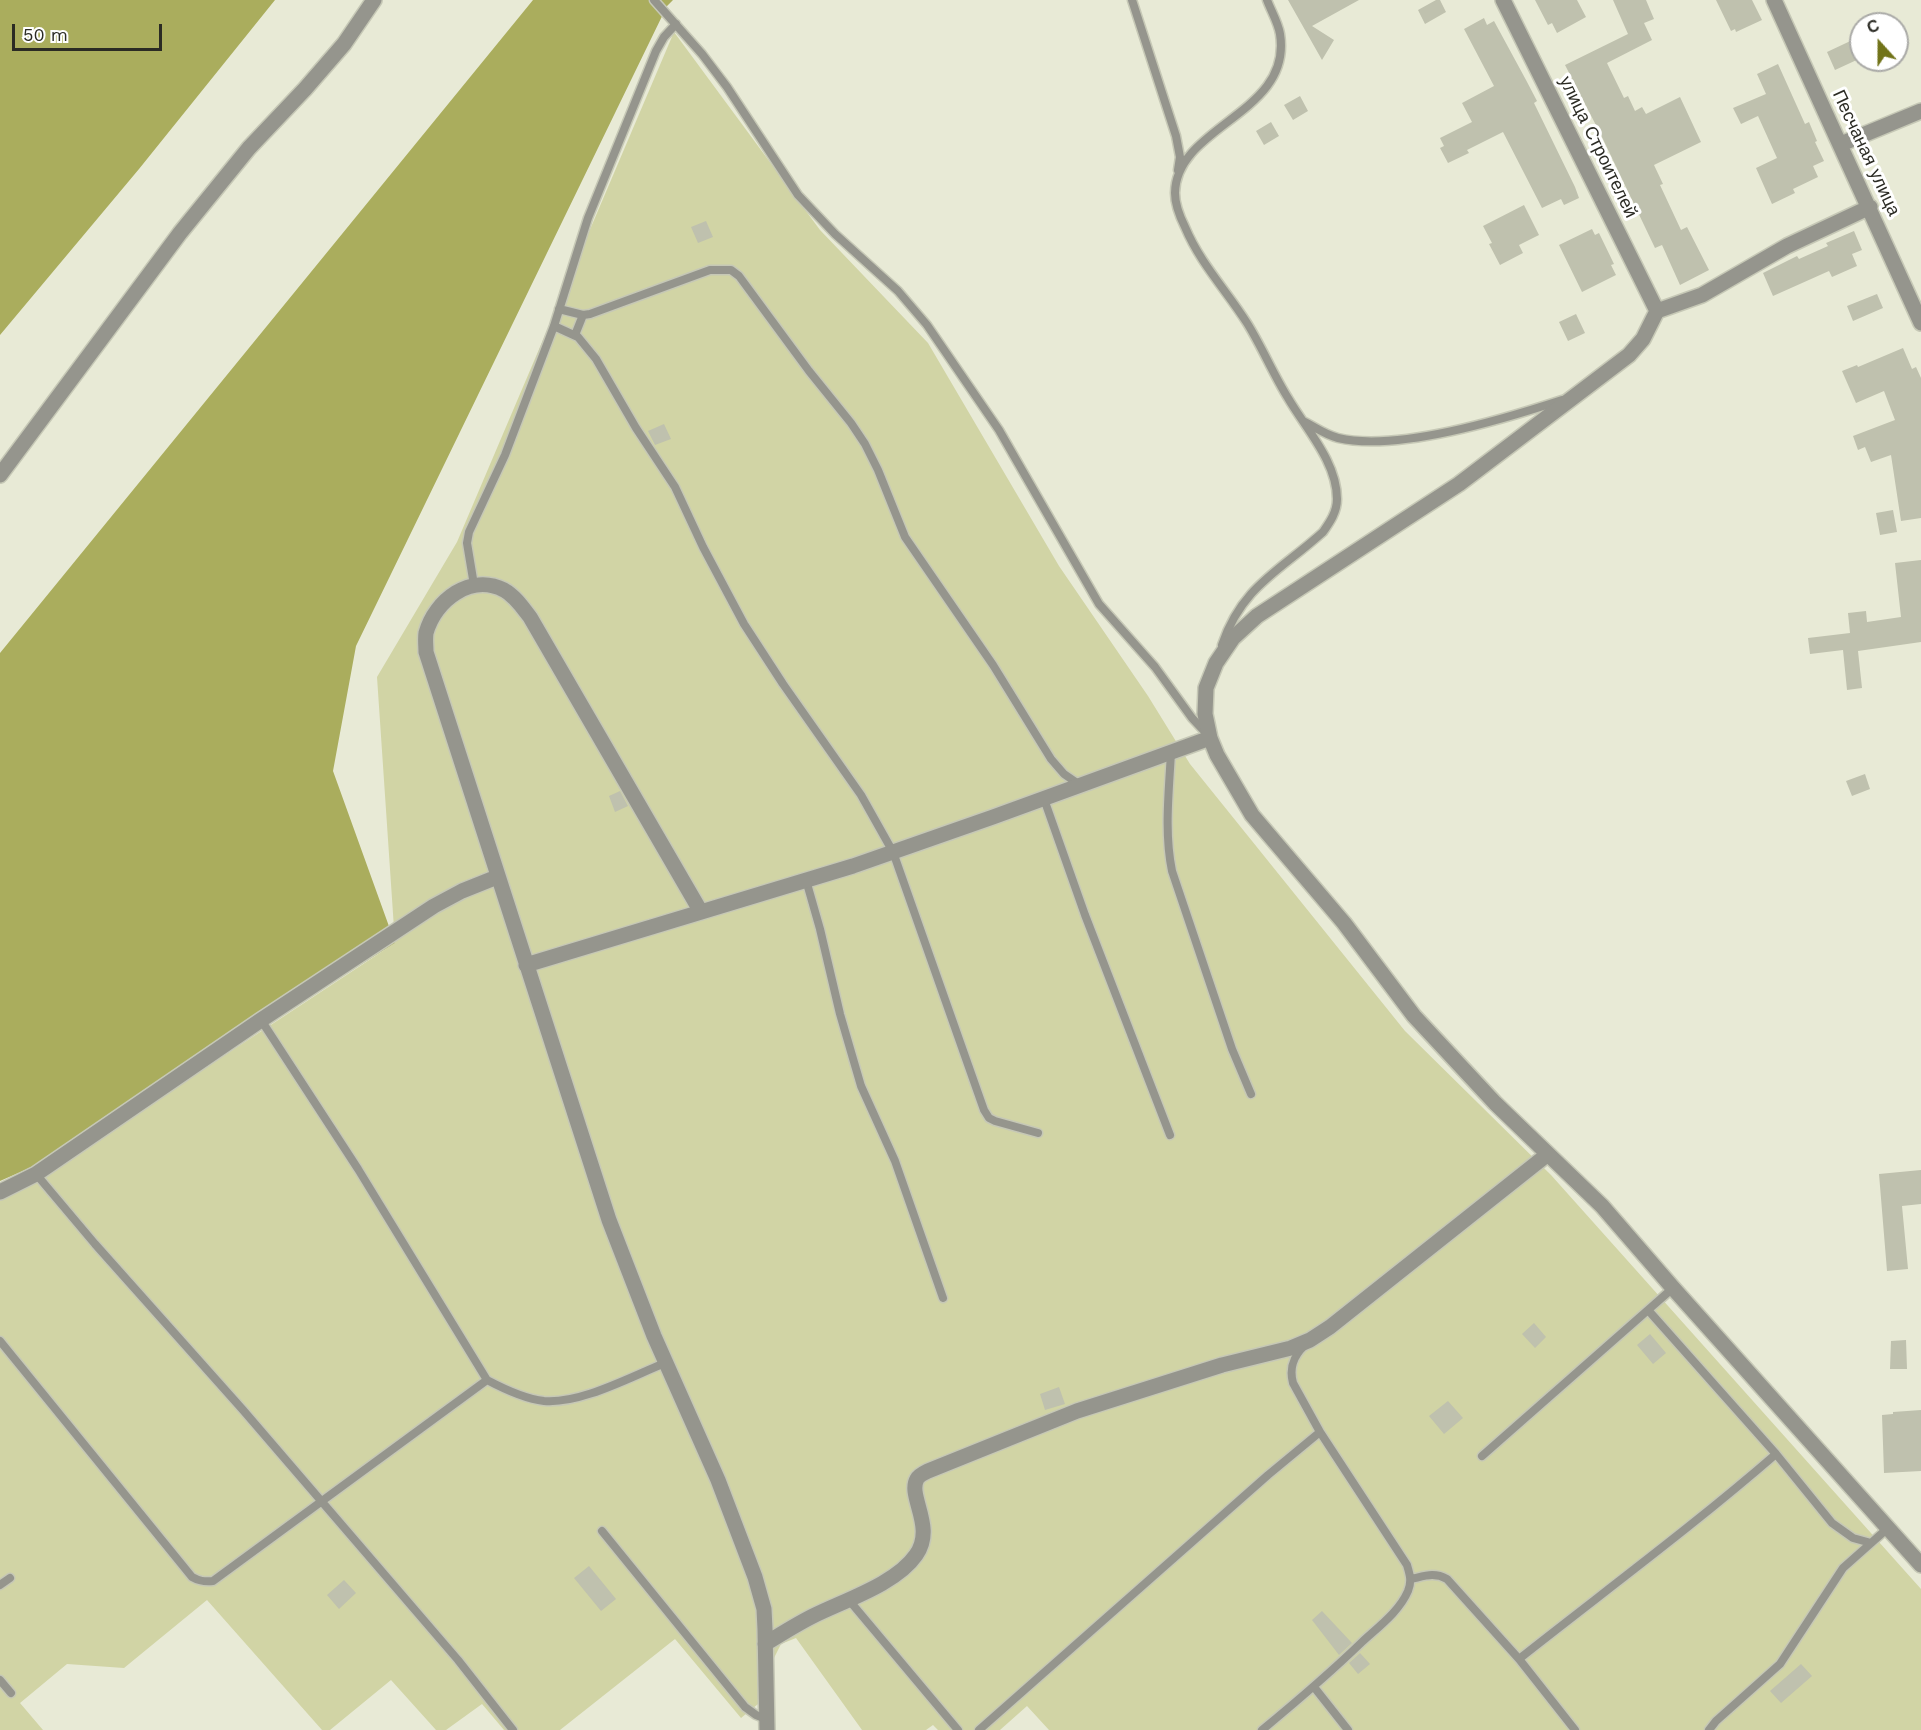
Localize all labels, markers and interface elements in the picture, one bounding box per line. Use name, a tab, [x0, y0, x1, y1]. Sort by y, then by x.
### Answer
scale bar	[15, 12, 165, 50]
north arrow	[1849, 12, 1909, 72]
text: С	[1864, 16, 1882, 38]
text: 50 m	[23, 24, 68, 45]
street label: улица Строителей	[1554, 73, 1642, 221]
street label: Песчаная улица	[1827, 87, 1905, 219]

